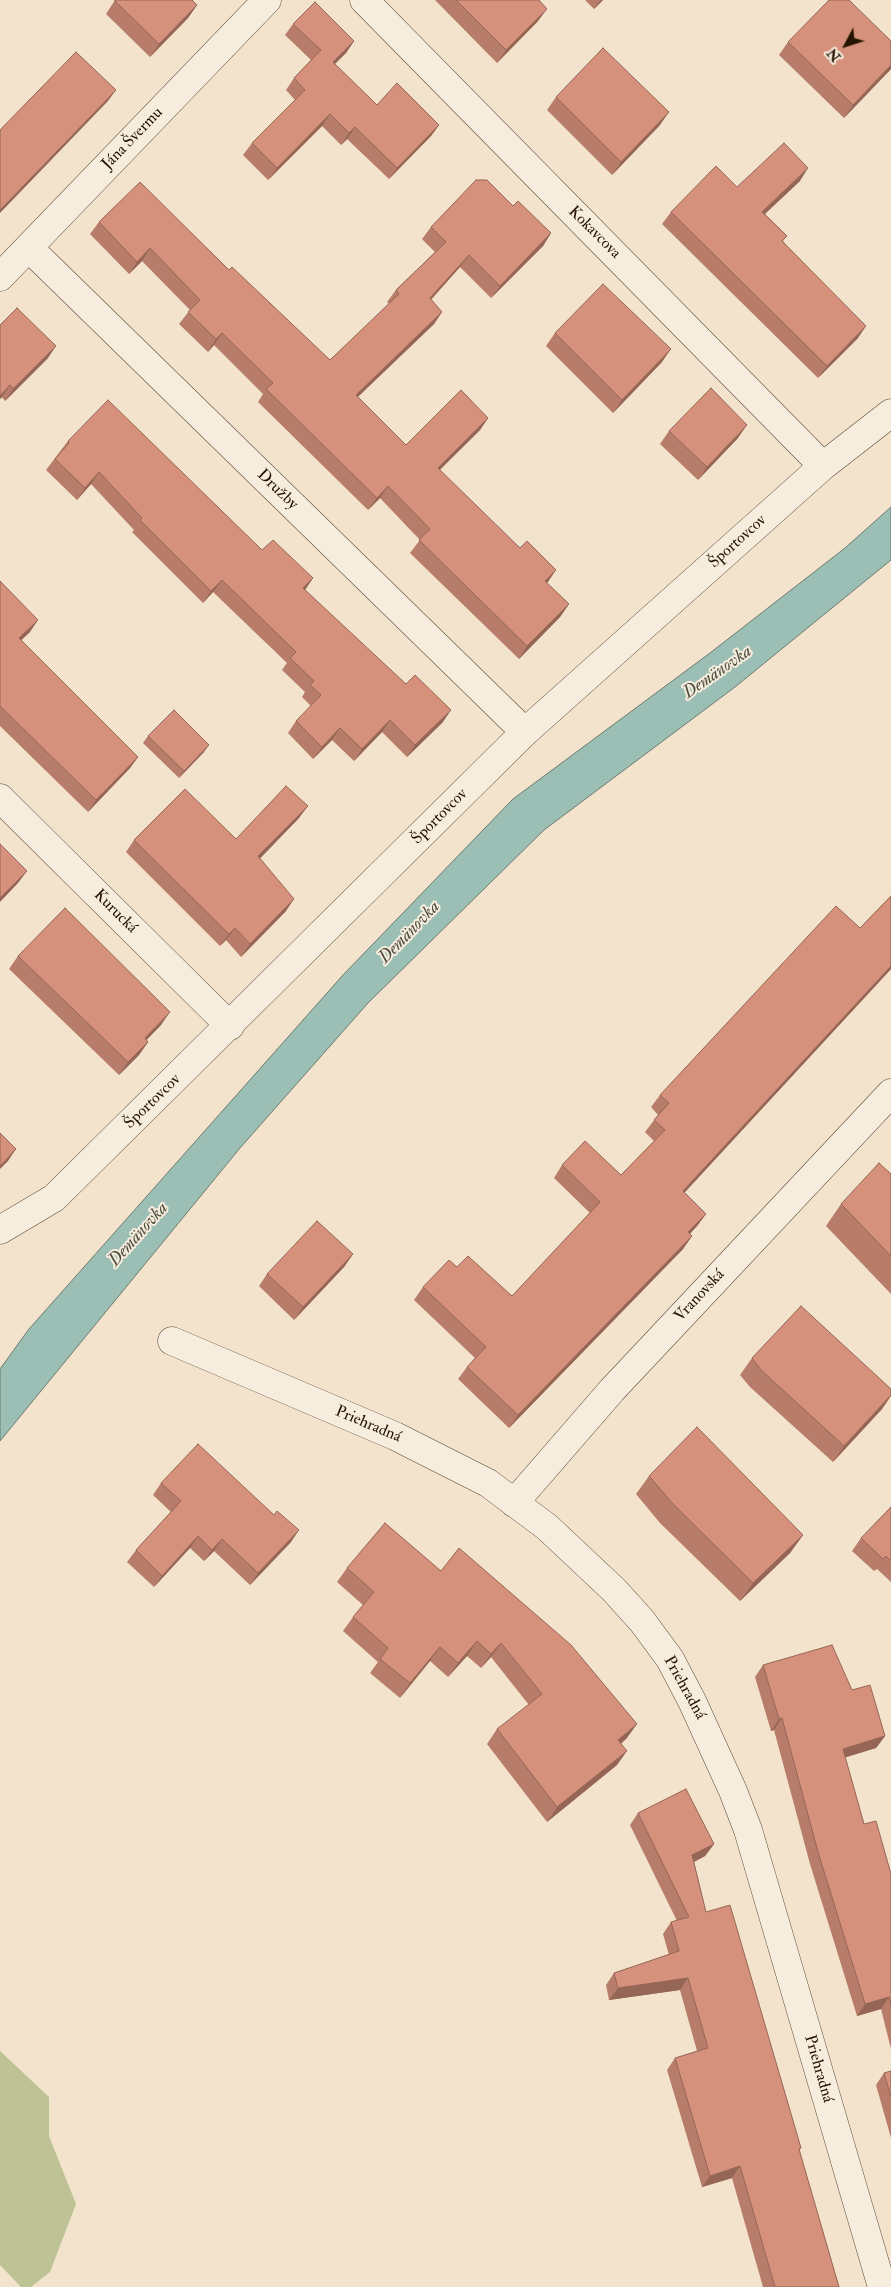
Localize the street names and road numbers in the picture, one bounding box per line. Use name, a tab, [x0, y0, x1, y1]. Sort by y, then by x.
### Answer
street label: Jána Švermu	[98, 104, 168, 174]
street label: Kokavcova	[564, 203, 624, 263]
street label: Družby	[252, 466, 302, 514]
street label: Športovcov	[705, 511, 771, 573]
street label: Športovcov	[408, 785, 472, 849]
street label: Kurucká	[89, 886, 141, 938]
street label: Športovcov	[121, 1070, 185, 1134]
street label: Vranovská	[671, 1266, 729, 1326]
street label: Priehradná	[332, 1403, 404, 1447]
street label: Priehradná	[659, 1653, 709, 1723]
street label: Priehradná	[799, 2033, 837, 2105]

